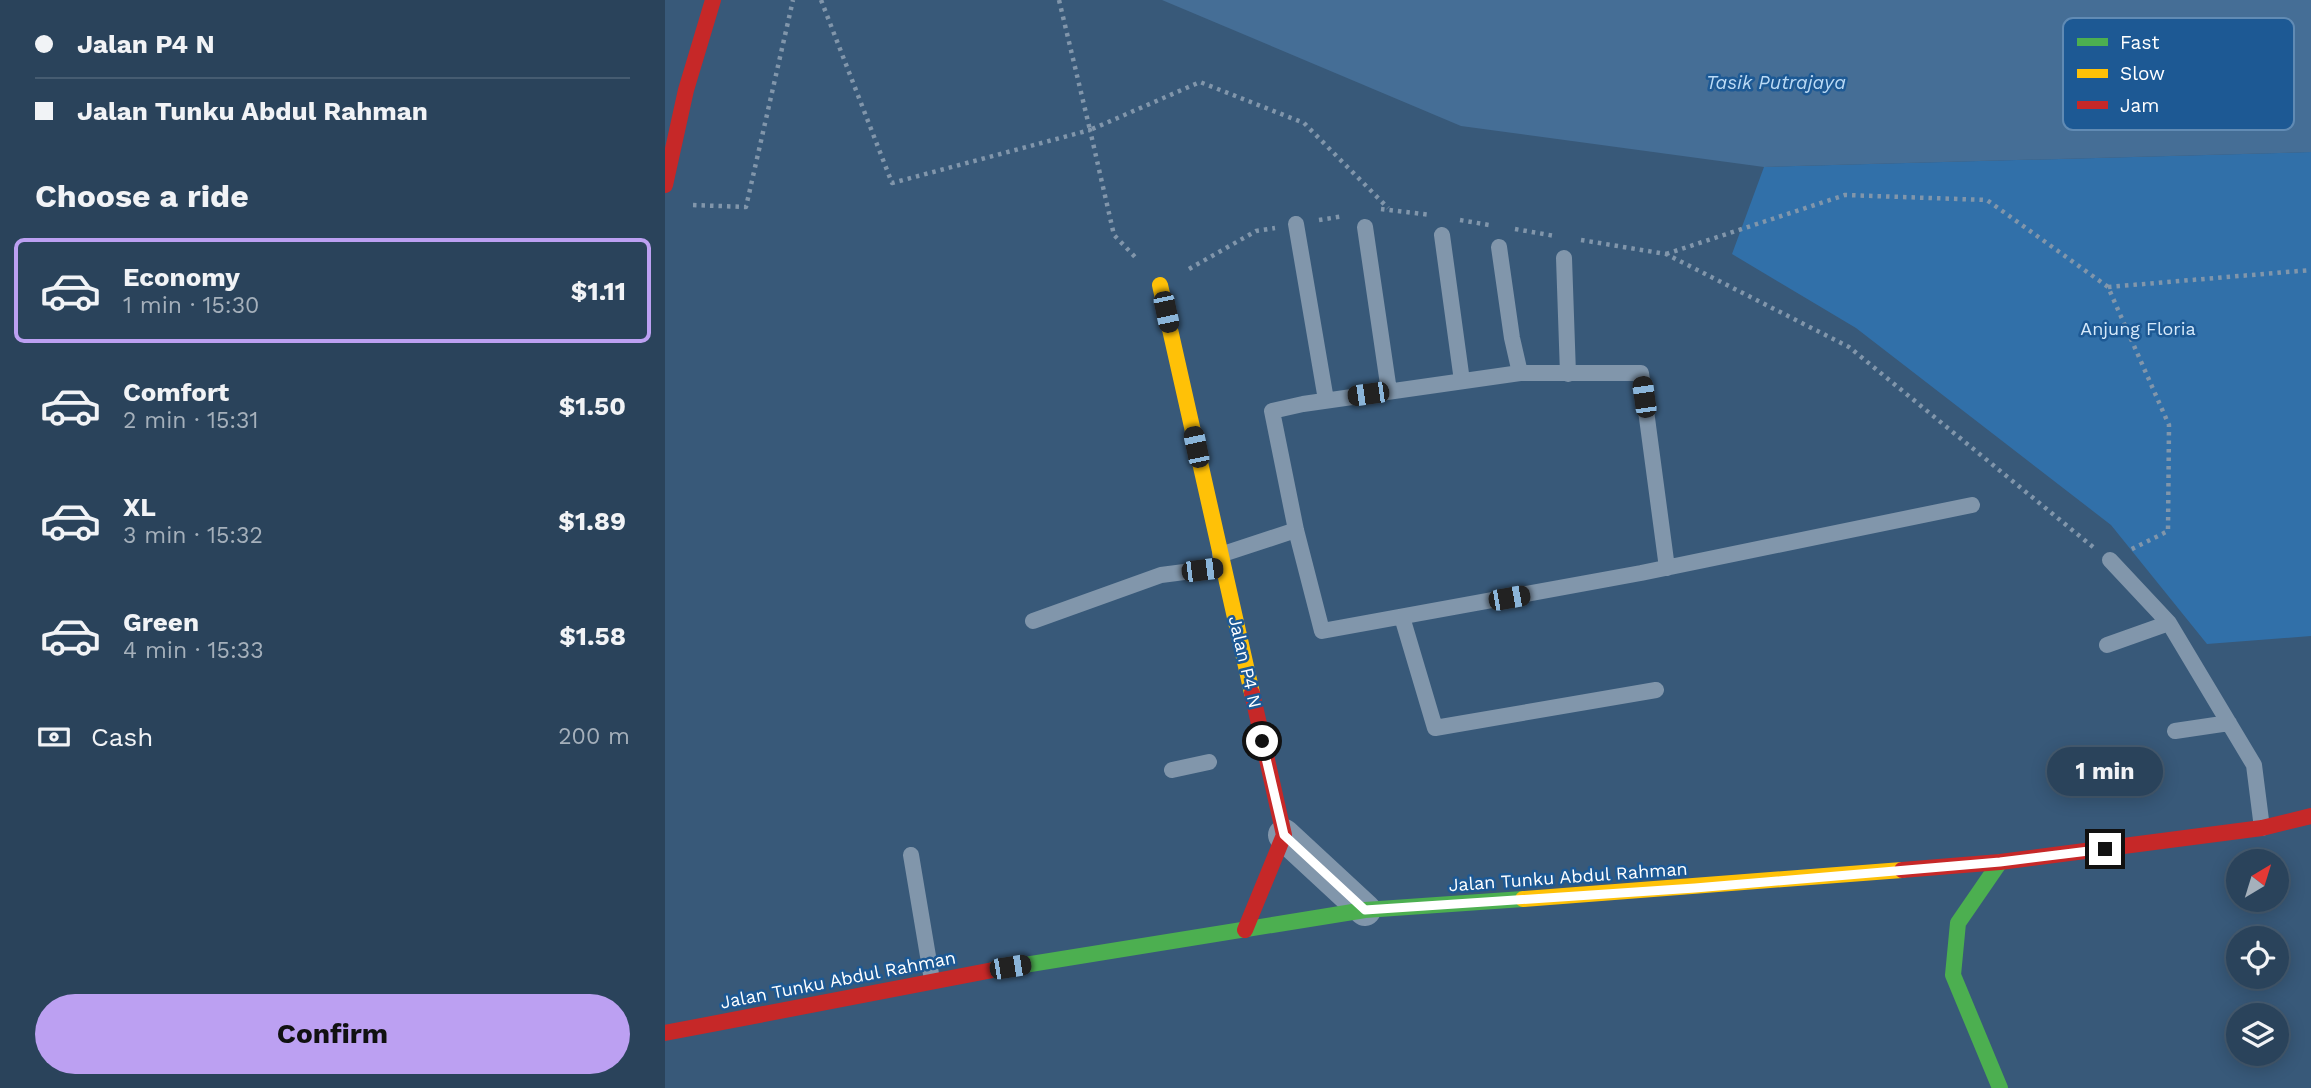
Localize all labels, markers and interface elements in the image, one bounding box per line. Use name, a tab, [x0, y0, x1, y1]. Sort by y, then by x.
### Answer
legend	[2063, 18, 2294, 130]
text: Jalan P4 N	[77, 29, 215, 59]
text: Fast	[2120, 31, 2159, 54]
text: Slow	[2120, 62, 2165, 85]
water label: Tasik Putrajaya	[1706, 71, 1846, 94]
text: Jam	[2120, 94, 2159, 117]
text: Jalan Tunku Abdul Rahman	[77, 96, 428, 126]
text: Choose a ride	[35, 177, 249, 215]
icon: car	[39, 259, 102, 322]
text: Economy	[123, 262, 240, 292]
text: $1.11	[571, 276, 626, 306]
car	[1152, 289, 1181, 335]
text: 1 min · 15:30	[123, 292, 259, 319]
park label: Anjung Floria	[2080, 318, 2196, 339]
icon: car	[39, 374, 102, 437]
car	[1631, 375, 1658, 419]
text: Comfort	[123, 377, 229, 407]
car	[1346, 381, 1391, 407]
text: $1.50	[559, 391, 626, 421]
text: 2 min · 15:31	[123, 407, 259, 434]
car	[1182, 424, 1211, 470]
icon: car	[39, 489, 102, 552]
text: XL	[123, 492, 156, 522]
text: $1.89	[558, 506, 626, 536]
text: 3 min · 15:32	[123, 522, 263, 549]
car	[1180, 557, 1225, 583]
car	[1487, 584, 1532, 612]
icon: car	[39, 604, 102, 667]
text: Green	[123, 607, 199, 637]
street label: Jalan P4 N	[1225, 614, 1266, 710]
text: $1.58	[559, 621, 626, 651]
text: 4 min · 15:33	[123, 637, 264, 664]
icon: cash	[35, 718, 73, 756]
text: Cash	[91, 722, 153, 752]
text: 200 m	[558, 723, 630, 750]
route start	[1246, 725, 1278, 757]
callout: 1 min	[2047, 748, 2163, 796]
text: 1 min	[2075, 758, 2135, 785]
route end	[2089, 833, 2121, 865]
north arrow	[2226, 849, 2289, 912]
map controls	[2226, 849, 2289, 1066]
street label: Jalan Tunku Abdul Rahman	[1448, 858, 1688, 895]
button: locate	[2226, 926, 2289, 989]
street label: Jalan Tunku Abdul Rahman	[718, 946, 958, 1013]
car	[988, 953, 1033, 981]
button: Confirm	[35, 994, 630, 1074]
button: layers	[2226, 1003, 2289, 1066]

